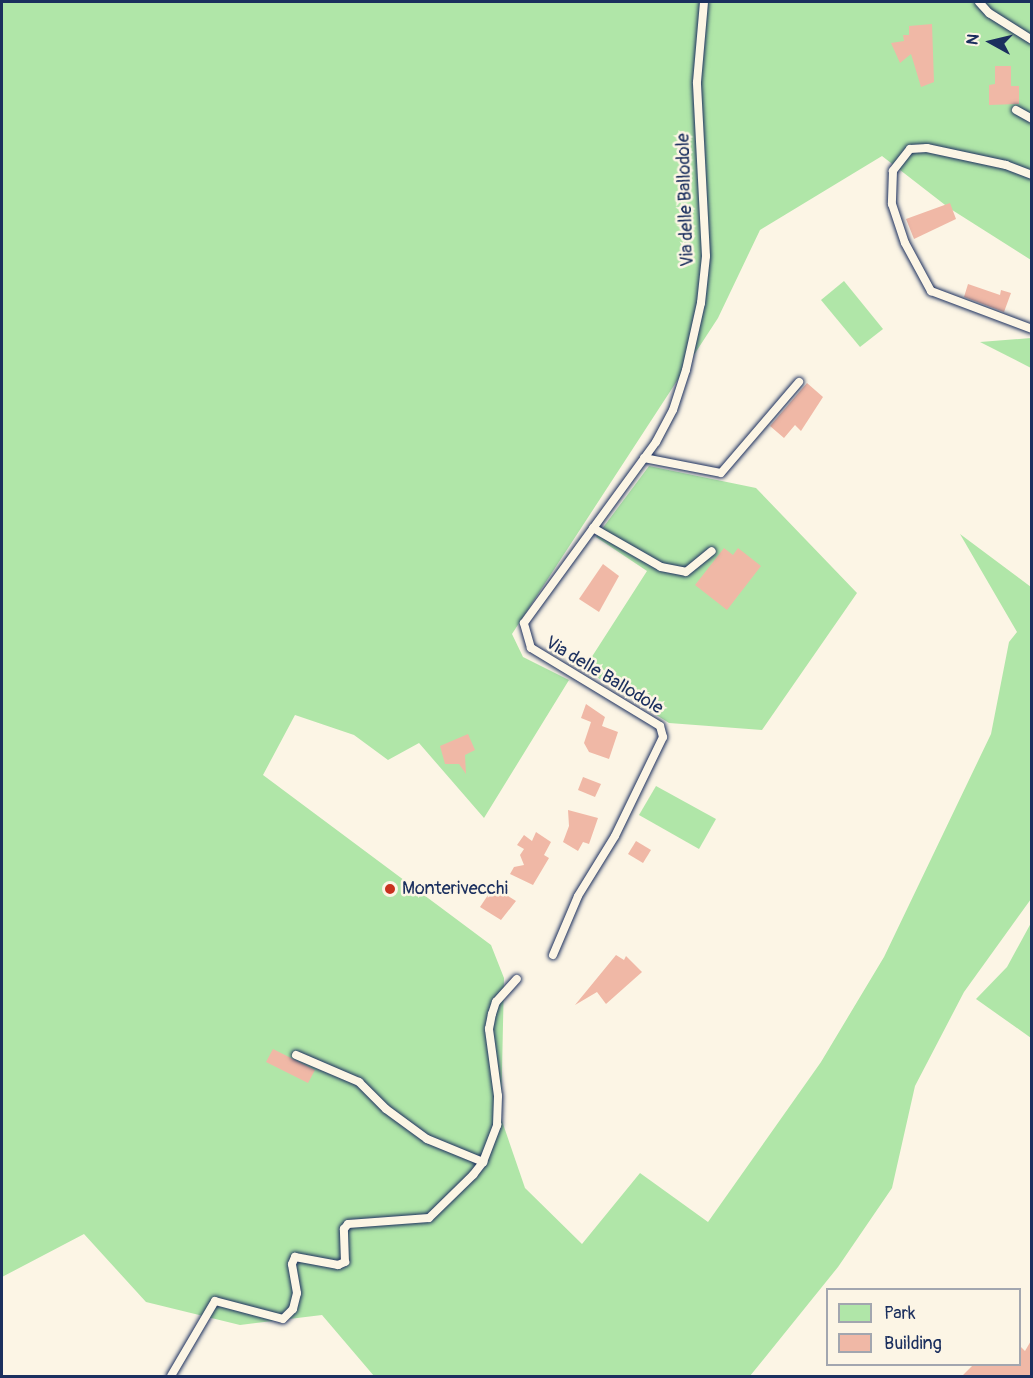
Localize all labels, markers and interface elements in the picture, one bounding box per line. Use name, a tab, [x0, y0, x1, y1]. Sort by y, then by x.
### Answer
north arrow	[961, 12, 1021, 72]
text: N	[963, 33, 984, 46]
street label: Via delle Ballodole	[673, 133, 699, 267]
street label: Via delle Ballodole	[541, 632, 667, 720]
place label: Monterivecchi	[402, 878, 508, 900]
marker: Monterivecchi	[383, 882, 397, 896]
legend	[826, 1288, 1021, 1366]
text: Park	[884, 1302, 916, 1325]
text: Building	[884, 1332, 942, 1355]

